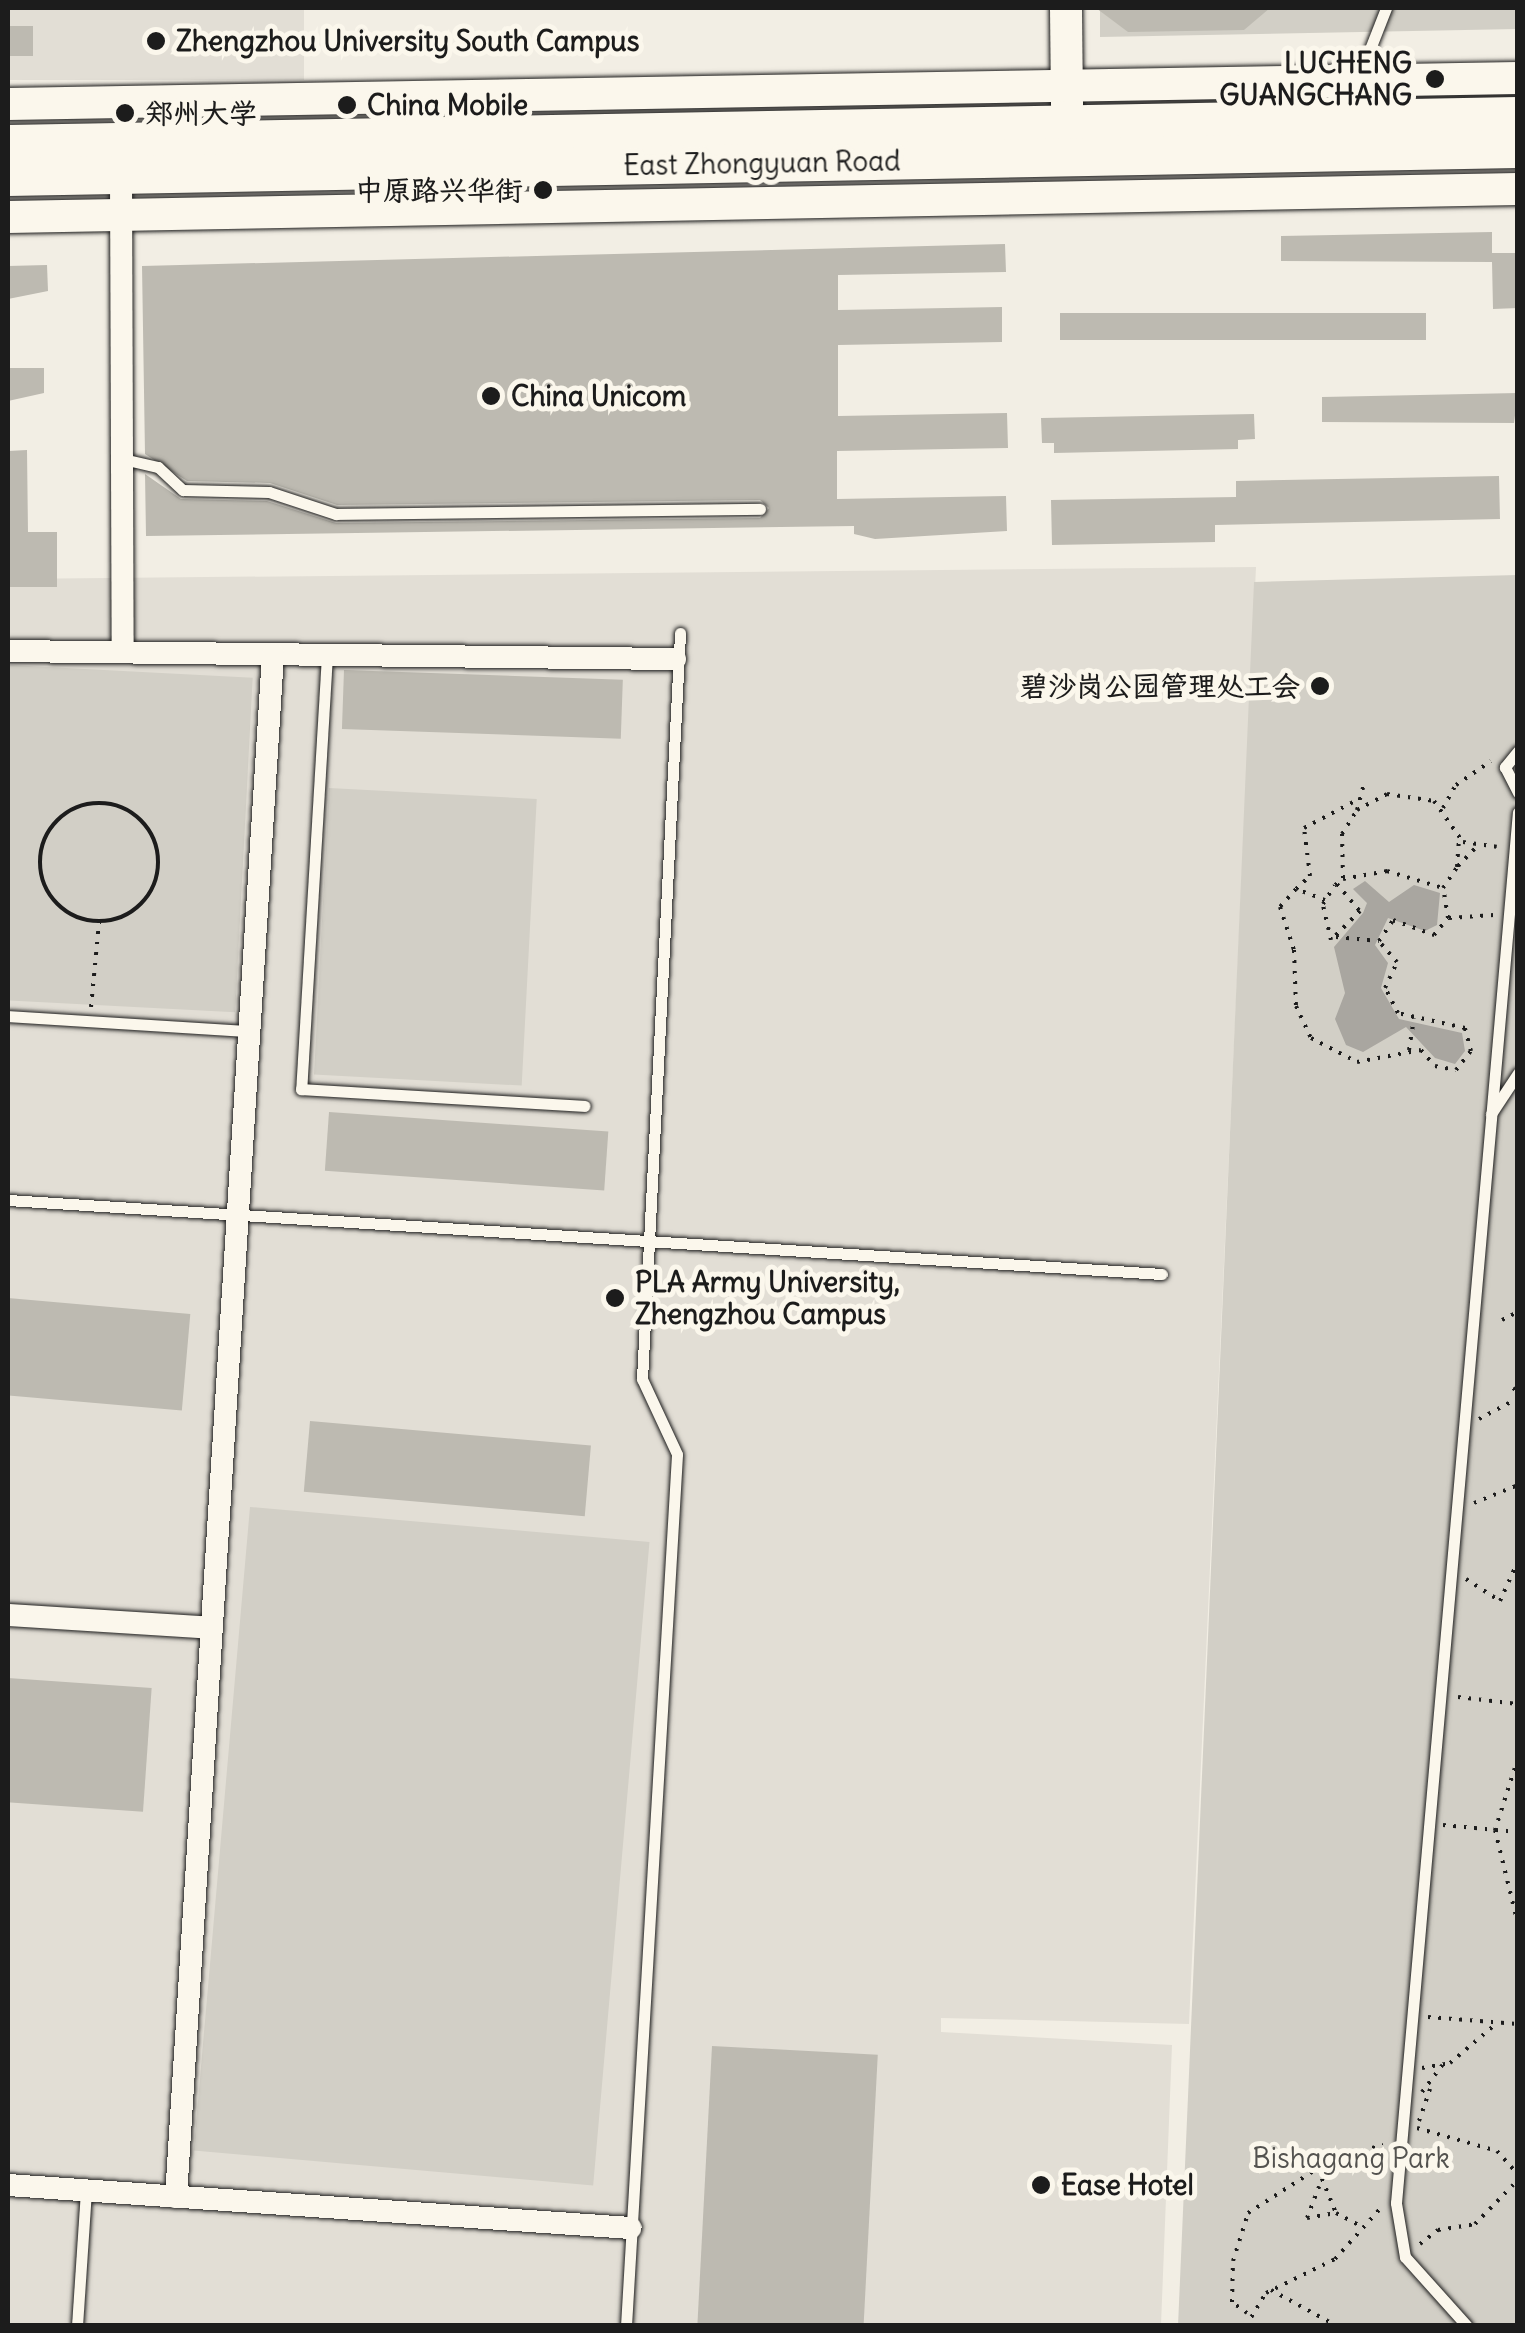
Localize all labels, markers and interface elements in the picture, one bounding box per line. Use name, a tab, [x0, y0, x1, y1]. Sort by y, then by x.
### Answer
place label: Zhengzhou University South Campus	[176, 24, 639, 58]
marker: Zhengzhou University South Campus	[145, 30, 167, 52]
place label: LUCHENG GUANGCHANG	[1219, 46, 1412, 112]
marker: LUCHENG GUANGCHANG	[1422, 66, 1448, 92]
place label: China Mobile	[367, 88, 528, 122]
marker: China Mobile	[336, 94, 358, 116]
place label: 郑州大学	[145, 96, 257, 130]
marker: 郑州大学	[114, 102, 136, 124]
street label: East Zhongyuan Road	[623, 144, 901, 182]
place label: 中原路兴华街	[355, 173, 523, 207]
marker: 中原路兴华街	[532, 179, 554, 201]
place label: China Unicom	[511, 379, 686, 413]
marker: China Unicom	[480, 385, 502, 407]
place label: 碧沙岗公园管理处工会	[1020, 669, 1300, 703]
marker: 碧沙岗公园管理处工会	[1309, 675, 1331, 697]
place label: PLA Army University, Zhengzhou Campus	[635, 1265, 900, 1331]
marker: PLA Army University, Zhengzhou Campus	[604, 1287, 626, 1309]
park label: Bishagang Park	[1252, 2141, 1450, 2175]
place label: Ease Hotel	[1061, 2168, 1194, 2202]
marker: Ease Hotel	[1030, 2174, 1052, 2196]

